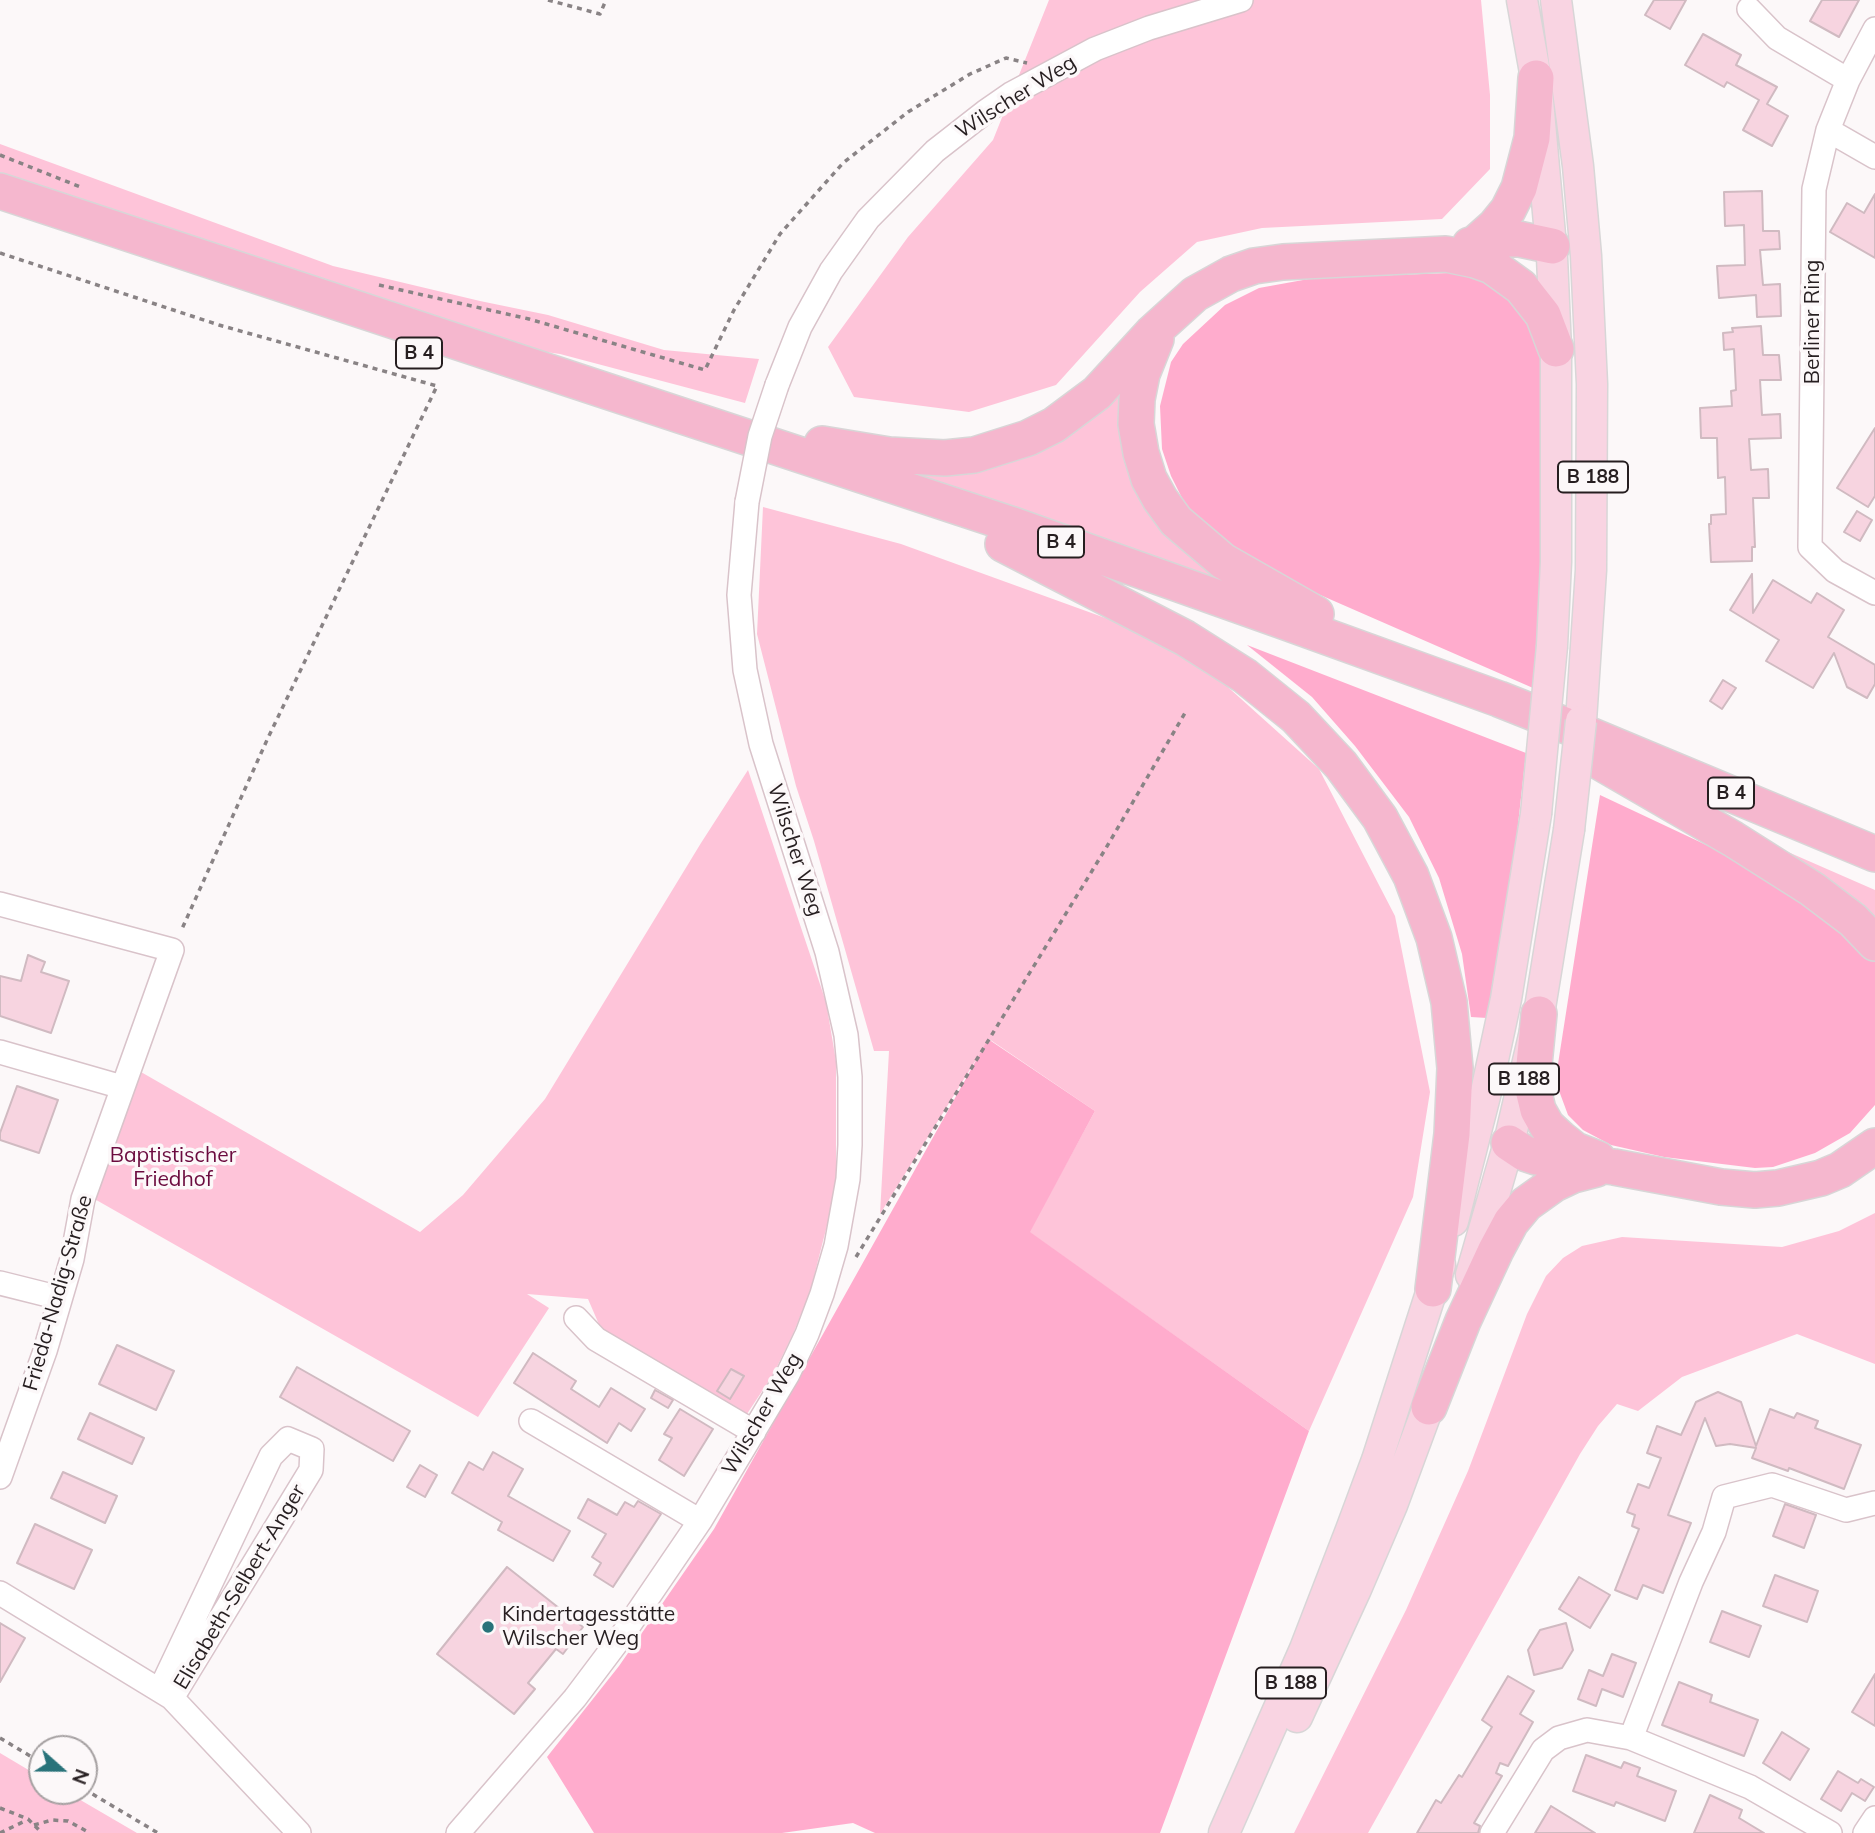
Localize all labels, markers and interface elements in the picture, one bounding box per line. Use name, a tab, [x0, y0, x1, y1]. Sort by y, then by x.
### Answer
street label: Wilscher Weg	[951, 50, 1081, 144]
street label: Berliner Ring	[1800, 260, 1826, 384]
road number: B 4	[396, 338, 442, 368]
road number: B 188	[1558, 462, 1628, 492]
road number: B 4	[1038, 526, 1084, 558]
road number: B 4	[1708, 778, 1754, 808]
street label: Wilscher Weg	[762, 781, 828, 919]
road number: B 188	[1489, 1064, 1559, 1094]
park label: Baptistischer Friedhof	[110, 1143, 236, 1193]
street label: Frieda-Nadig-Straße	[18, 1192, 98, 1394]
street label: Wilscher Weg	[717, 1348, 807, 1480]
street label: Elisabeth-Selbert-Anger	[169, 1480, 311, 1694]
place label: Kindertagesstätte Wilscher Weg	[502, 1602, 675, 1652]
marker: Kindertagesstätte Wilscher Weg	[480, 1619, 496, 1635]
road number: B 188	[1256, 1667, 1326, 1698]
north arrow	[28, 1735, 98, 1805]
text: N	[67, 1766, 95, 1788]

